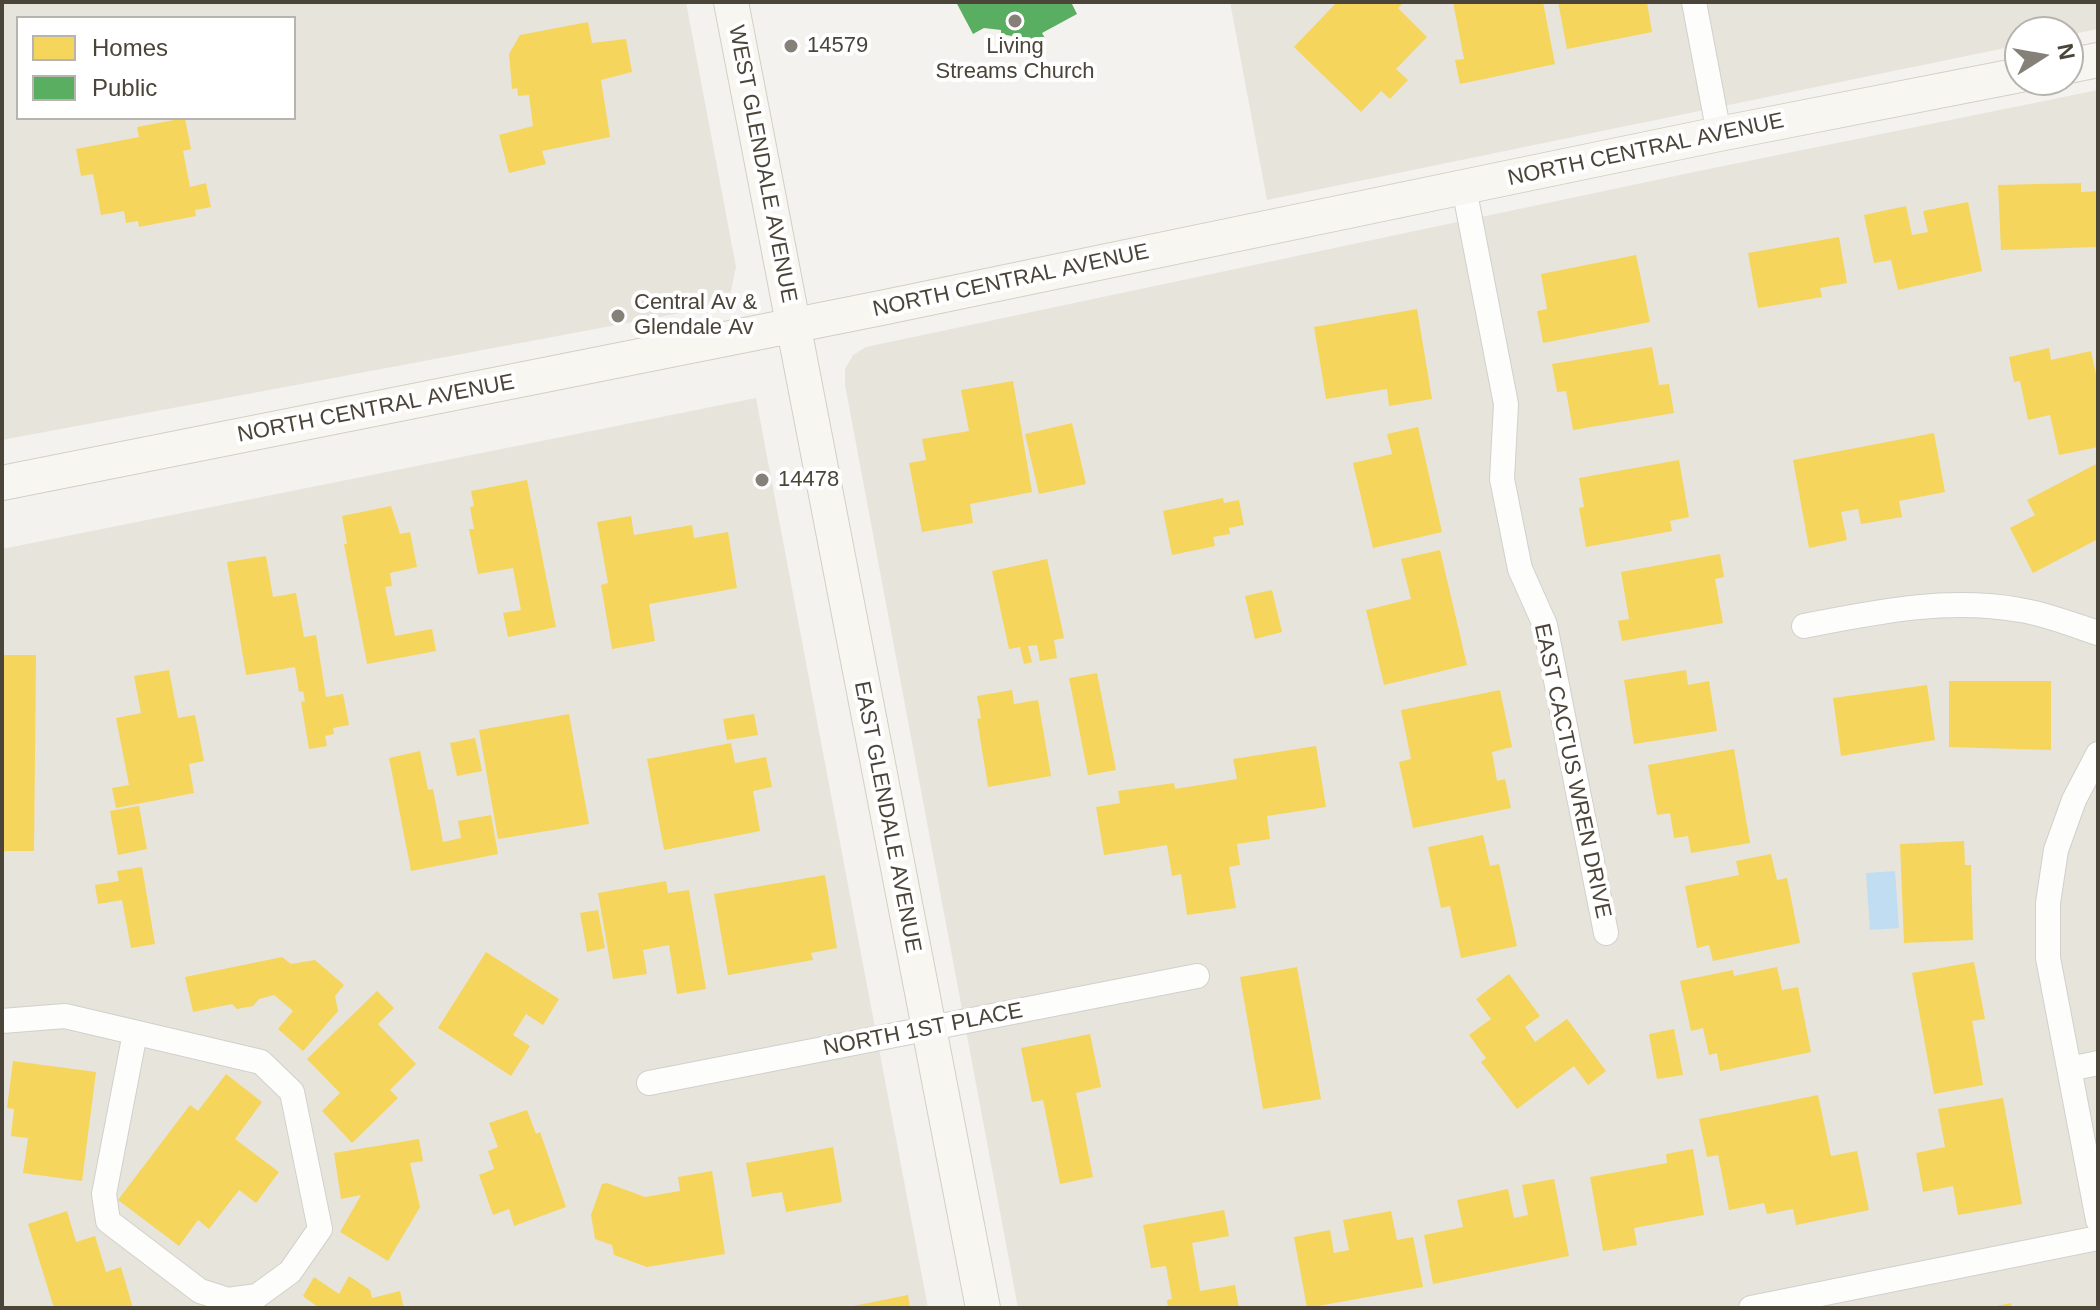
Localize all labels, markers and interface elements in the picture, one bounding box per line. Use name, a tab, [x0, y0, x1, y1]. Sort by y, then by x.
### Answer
marker: Living Streams Church	[1006, 12, 1024, 30]
legend	[16, 16, 296, 120]
north arrow	[2004, 16, 2084, 96]
street label: WEST GLENDALE AVENUE	[722, 23, 802, 305]
place label: 14579	[807, 33, 868, 59]
text: Homes	[92, 34, 168, 61]
place label: Living Streams Church	[936, 34, 1094, 86]
marker: 14579	[782, 37, 800, 55]
text: N	[2052, 42, 2080, 62]
text: Public	[92, 74, 157, 101]
street label: NORTH CENTRAL AVENUE	[1506, 108, 1786, 192]
street label: NORTH CENTRAL AVENUE	[871, 239, 1151, 323]
place label: Central Av & Glendale Av	[634, 290, 757, 342]
marker: Central Av & Glendale Av	[609, 307, 627, 325]
street label: NORTH CENTRAL AVENUE	[235, 369, 517, 449]
place label: 14478	[778, 467, 839, 493]
marker: 14478	[753, 471, 771, 489]
street label: EAST CACTUS WREN DRIVE	[1528, 621, 1616, 921]
street label: EAST GLENDALE AVENUE	[848, 679, 926, 955]
street label: NORTH 1ST PLACE	[821, 998, 1025, 1062]

